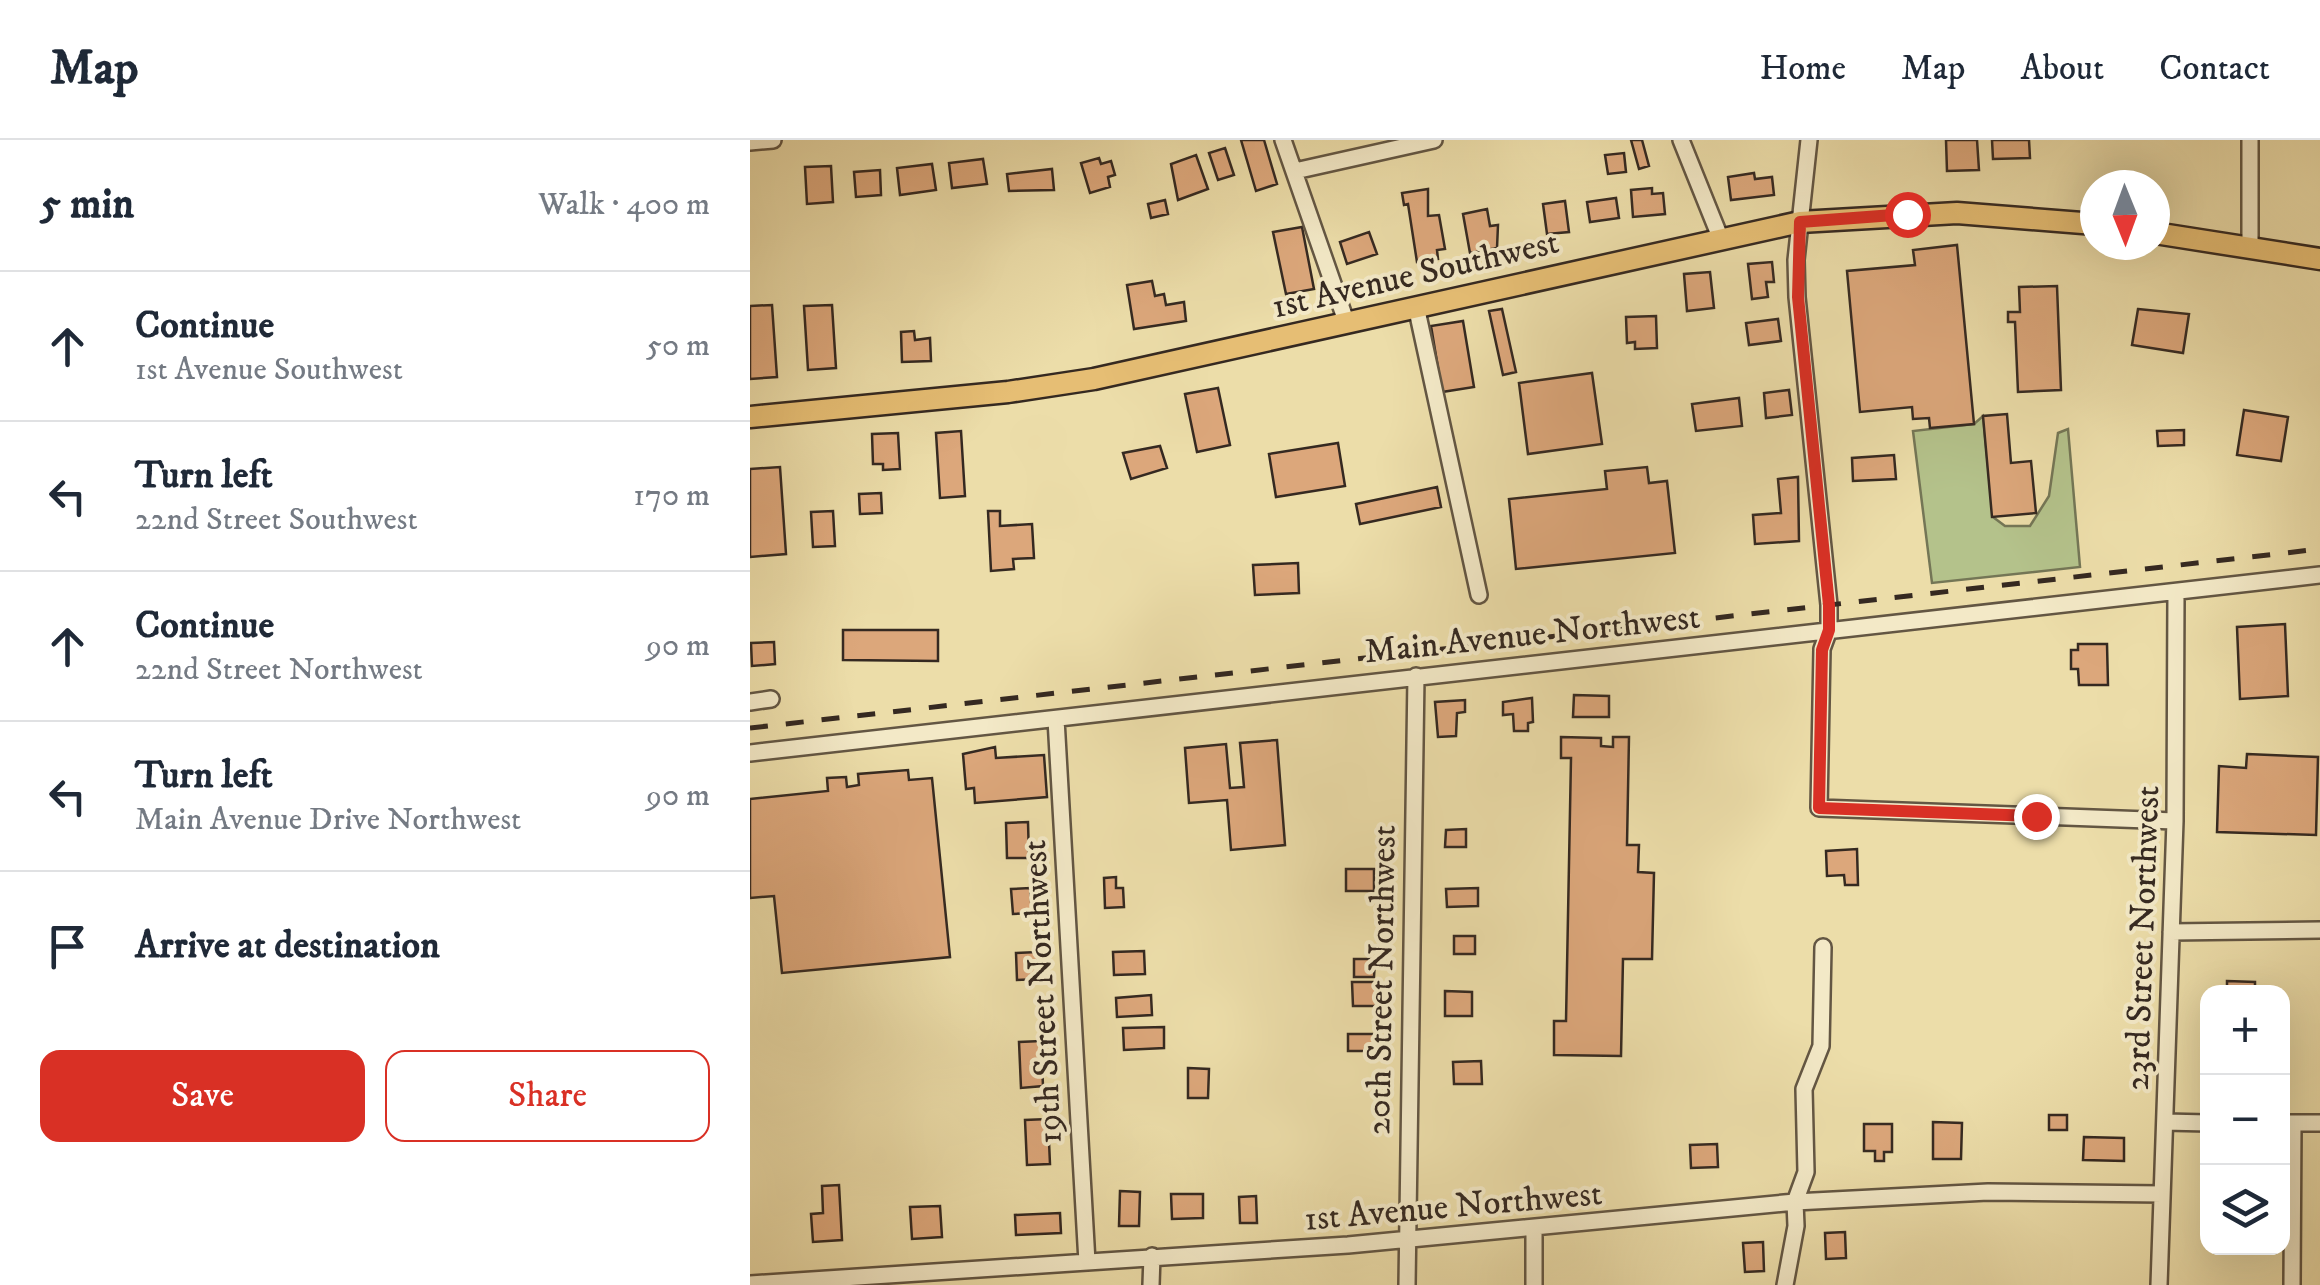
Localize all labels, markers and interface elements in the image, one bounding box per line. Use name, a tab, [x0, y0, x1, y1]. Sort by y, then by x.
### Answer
text: Map	[50, 39, 138, 99]
text: Home	[1759, 47, 1846, 91]
text: Map	[1901, 47, 1965, 91]
text: About	[2020, 47, 2104, 91]
text: Contact	[2159, 47, 2270, 91]
north arrow	[2080, 170, 2170, 260]
text: 5 min	[40, 179, 134, 231]
text: Walk · 400 m	[538, 185, 710, 225]
route start	[1885, 192, 1931, 238]
street label: 1st Avenue Southwest	[1268, 221, 1563, 329]
text: Continue	[135, 302, 274, 350]
icon: ahead	[40, 319, 95, 374]
text: 50 m	[646, 326, 710, 366]
text: 1st Avenue Southwest	[135, 350, 403, 390]
text: Turn left	[135, 452, 273, 500]
icon: left	[40, 469, 95, 524]
text: 170 m	[633, 476, 710, 516]
text: 22nd Street Southwest	[135, 500, 418, 540]
street label: Main Avenue Northwest	[1362, 595, 1702, 674]
text: Continue	[135, 602, 274, 650]
icon: ahead	[40, 619, 95, 674]
text: 90 m	[646, 626, 710, 666]
text: 22nd Street Northwest	[135, 650, 423, 690]
text: Turn left	[135, 752, 273, 800]
icon: left	[40, 769, 95, 824]
text: 90 m	[646, 776, 710, 816]
street label: 23rd Street Northwest	[2116, 785, 2170, 1091]
route end	[2014, 794, 2060, 840]
text: Main Avenue Drive Northwest	[135, 800, 521, 840]
street label: 20th Street Northwest	[1357, 824, 1407, 1136]
street label: 19th Street Northwest	[1013, 839, 1073, 1145]
icon: arrive	[40, 919, 95, 974]
text: Arrive at destination	[135, 922, 440, 970]
map controls	[2200, 985, 2290, 1255]
button: +	[2200, 985, 2290, 1075]
button: Save	[40, 1050, 365, 1142]
button: Share	[385, 1050, 710, 1142]
button: −	[2200, 1075, 2290, 1165]
button: layers	[2200, 1165, 2290, 1255]
street label: 1st Avenue Northwest	[1302, 1172, 1604, 1242]

